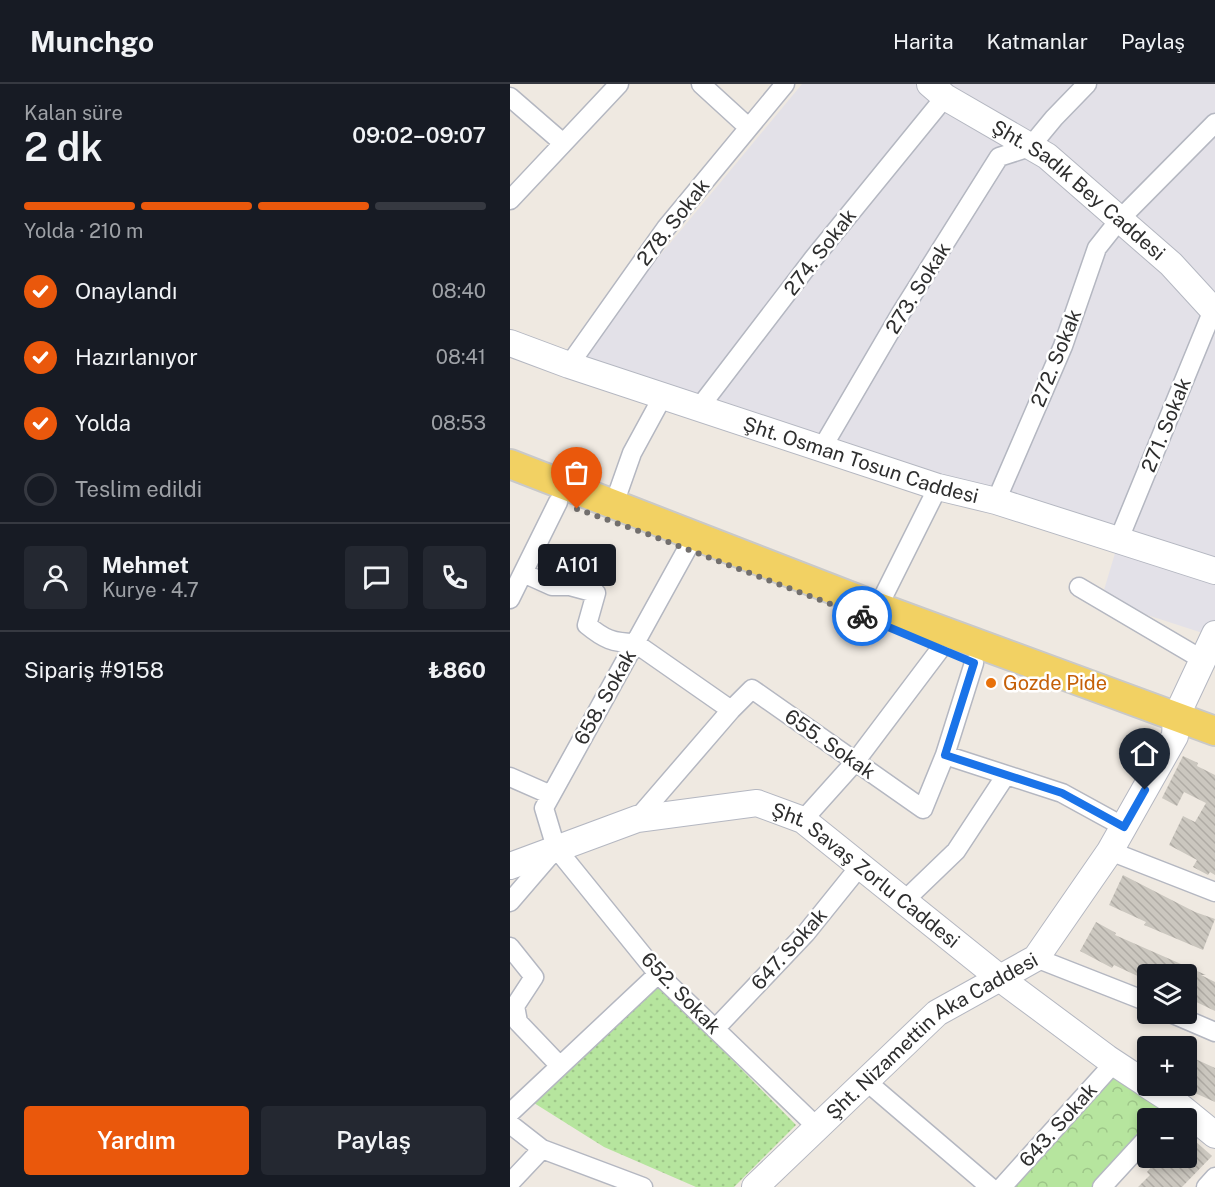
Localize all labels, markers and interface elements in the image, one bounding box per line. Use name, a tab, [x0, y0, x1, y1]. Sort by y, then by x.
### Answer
text: Munchgo	[30, 25, 154, 58]
text: Harita	[893, 29, 954, 54]
text: Katmanlar	[987, 29, 1088, 54]
text: Paylaş	[1121, 29, 1185, 54]
text: Kalan süre	[24, 101, 123, 125]
street label: Şht. Sadık Bey Caddesi	[988, 115, 1170, 265]
text: 09:02–09:07	[352, 122, 486, 148]
text: 2 dk	[24, 124, 103, 170]
street label: 278. Sokak	[632, 174, 714, 270]
street label: 274. Sokak	[779, 204, 861, 300]
text: Yolda · 210 m	[24, 219, 143, 243]
street label: 273. Sokak	[880, 238, 956, 338]
icon: check	[24, 275, 57, 308]
text: Onaylandı	[75, 278, 177, 304]
text: 08:40	[432, 279, 486, 303]
street label: 272. Sokak	[1026, 306, 1086, 410]
icon: check	[24, 341, 57, 374]
text: Hazırlanıyor	[75, 344, 198, 370]
text: 08:41	[436, 345, 486, 369]
street label: 271. Sokak	[1136, 374, 1196, 476]
icon: check	[24, 407, 57, 440]
text: Yolda	[75, 410, 131, 436]
text: 08:53	[431, 411, 486, 435]
street label: Şht. Osman Tosun Caddesi	[740, 411, 981, 508]
pin	[551, 447, 602, 509]
icon: bag	[560, 456, 593, 489]
text: Teslim edildi	[75, 476, 202, 502]
callout: A101	[538, 545, 616, 587]
button: person	[24, 546, 87, 609]
button: chat	[345, 546, 408, 609]
button: phone	[423, 546, 486, 609]
text: Mehmet	[102, 552, 189, 578]
text: A101	[555, 553, 599, 577]
text: Kurye · 4.7	[102, 578, 199, 602]
courier	[832, 586, 892, 646]
icon: bike	[846, 600, 879, 633]
street label: 658. Sokak	[569, 645, 641, 749]
text: Sipariş #9158	[24, 657, 164, 683]
text: ₺860	[428, 657, 486, 683]
place label: Gozde Pide	[1003, 671, 1107, 695]
marker: Gozde Pide	[984, 676, 998, 690]
street label: 655. Sokak	[780, 704, 880, 784]
pin	[1119, 728, 1170, 790]
icon: home	[1128, 737, 1161, 770]
street label: Şht. Savaş Zorlu Caddesi	[768, 797, 965, 953]
street label: 647. Sokak	[746, 903, 832, 995]
street label: 652. Sokak	[636, 947, 726, 1039]
street label: Şht. Nizamettin Aka Caddesi	[821, 947, 1042, 1125]
map controls	[1137, 964, 1197, 1168]
button: layers	[1137, 964, 1197, 1024]
button: +	[1137, 1036, 1197, 1096]
street label: 643. Sokak	[1014, 1078, 1102, 1172]
button: Yardım	[24, 1106, 249, 1175]
button: Paylaş	[261, 1106, 486, 1175]
button: −	[1137, 1108, 1197, 1168]

